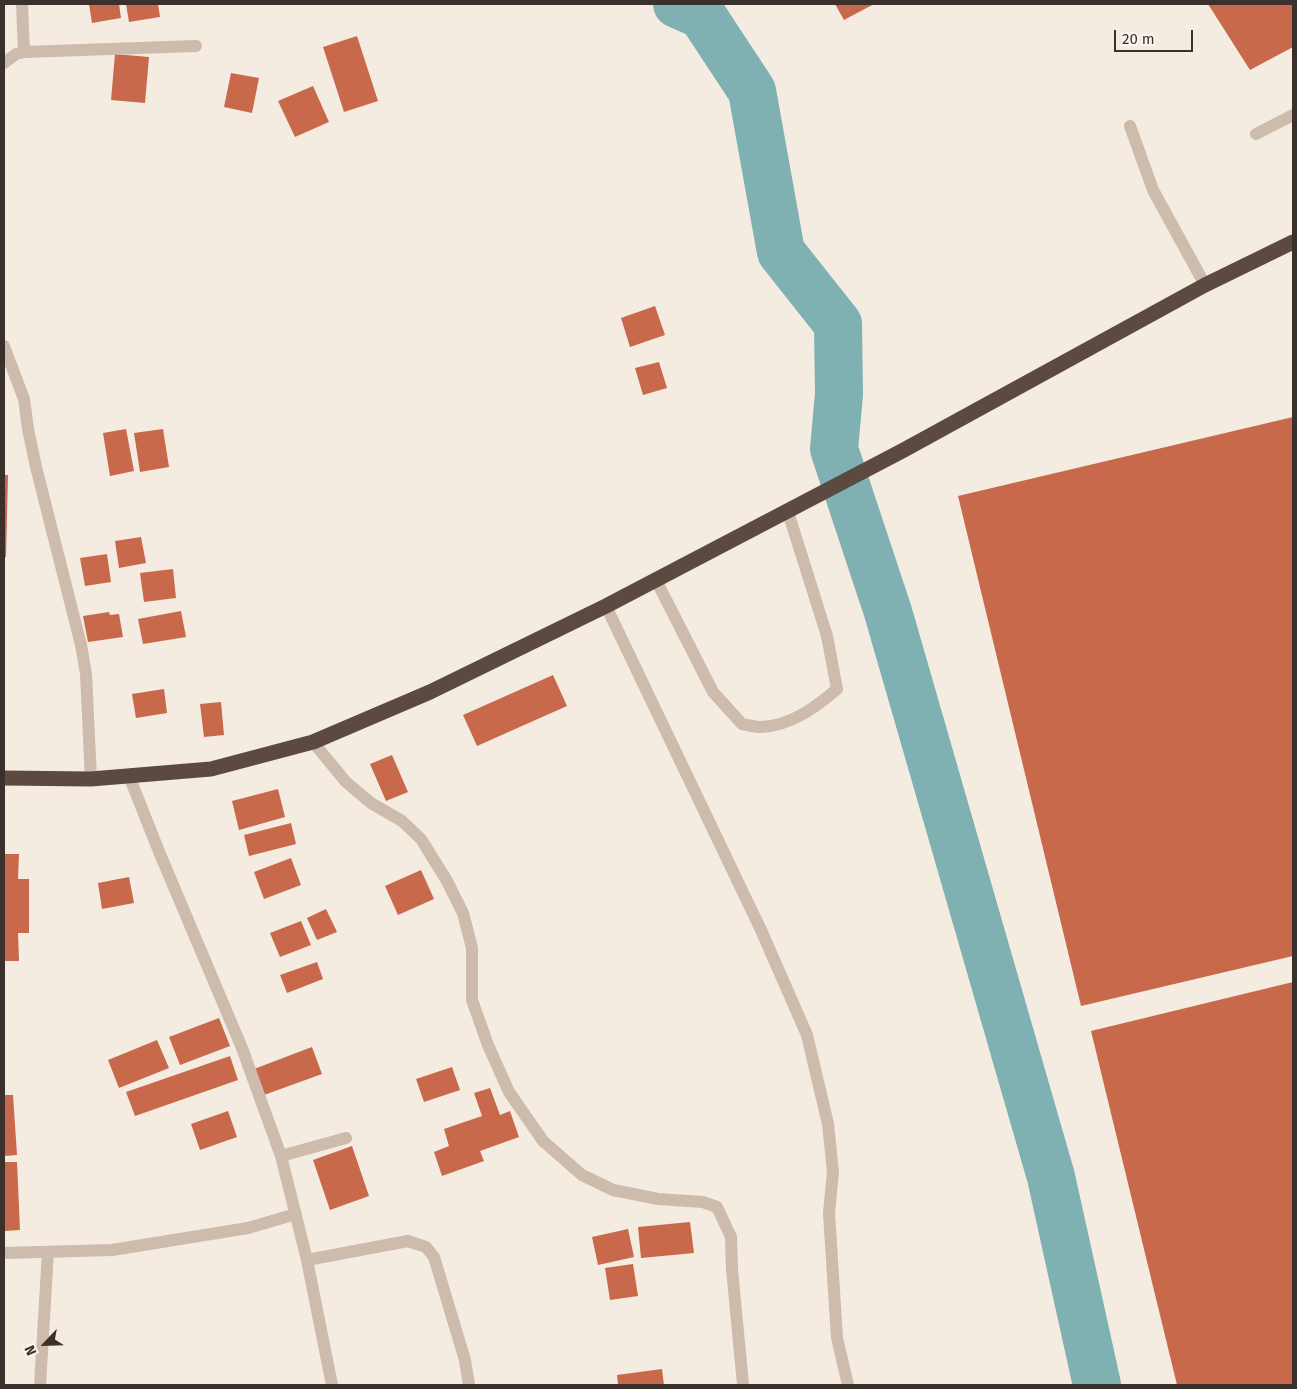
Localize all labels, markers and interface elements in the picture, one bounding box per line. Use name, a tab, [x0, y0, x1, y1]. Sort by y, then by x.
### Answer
scale bar	[1117, 20, 1196, 52]
text: 20 m	[1122, 30, 1155, 48]
north arrow	[20, 1319, 70, 1369]
text: N	[21, 1343, 40, 1358]

